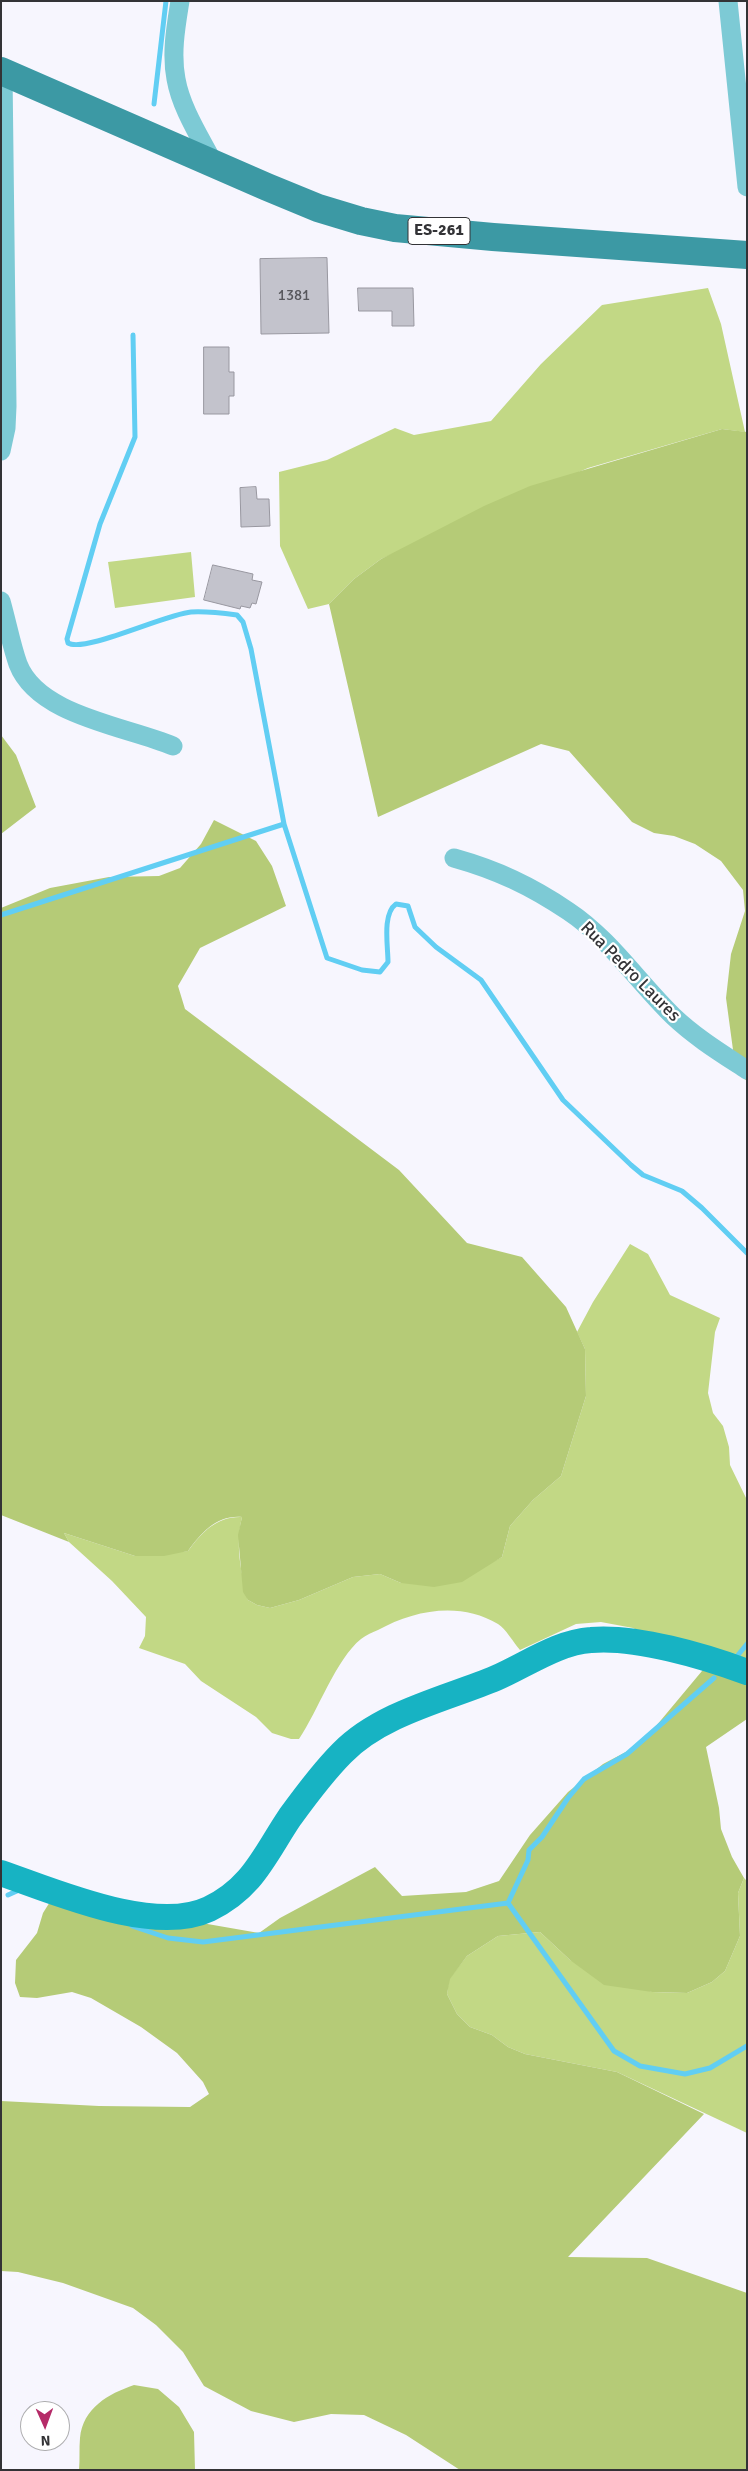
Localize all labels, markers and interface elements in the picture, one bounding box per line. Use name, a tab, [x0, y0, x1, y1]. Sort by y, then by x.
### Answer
road number: ES-261	[408, 218, 470, 245]
house number: 1381	[278, 287, 310, 305]
street label: Rua Pedro Laures	[575, 917, 685, 1027]
north arrow	[20, 2401, 70, 2451]
text: N	[40, 2432, 51, 2449]

